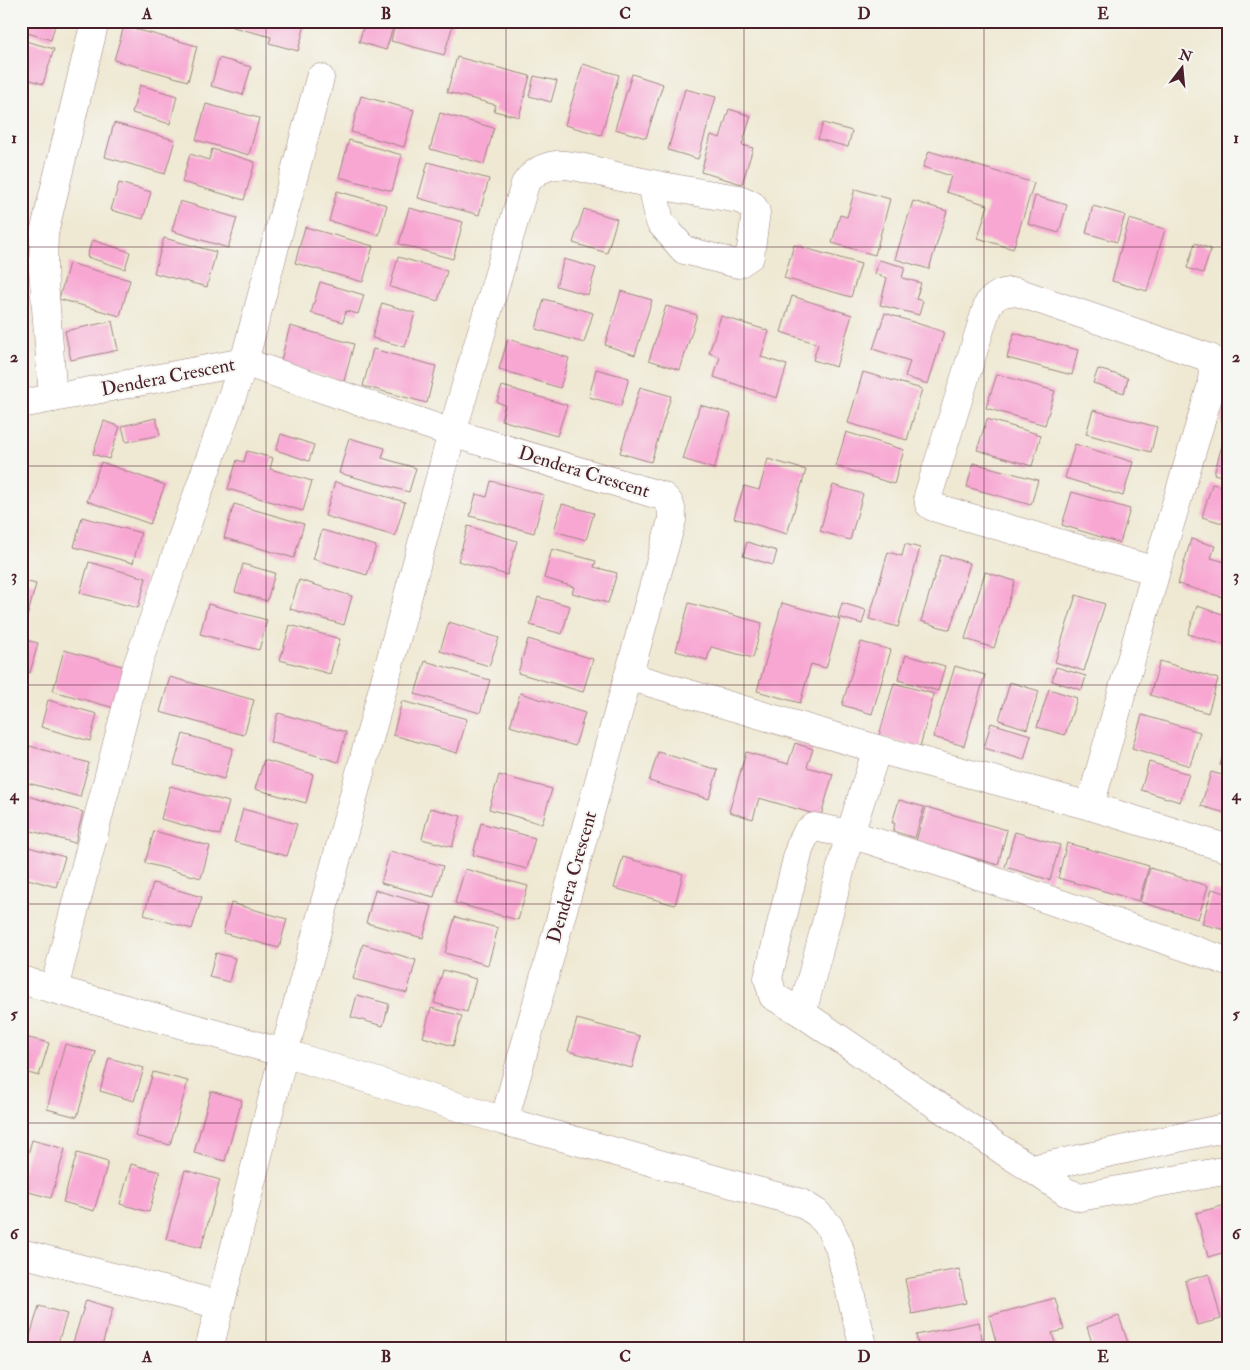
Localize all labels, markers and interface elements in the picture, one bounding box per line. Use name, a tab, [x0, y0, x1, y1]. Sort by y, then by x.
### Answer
text: A	[141, 4, 153, 24]
text: B	[381, 4, 391, 24]
text: C	[619, 4, 631, 24]
text: D	[857, 4, 871, 24]
text: E	[1097, 4, 1109, 24]
north arrow	[1158, 42, 1208, 92]
text: N	[1176, 46, 1194, 66]
text: 1	[11, 128, 17, 148]
text: 1	[1233, 128, 1239, 148]
text: 2	[10, 347, 18, 367]
text: 2	[1232, 347, 1240, 367]
street label: Dendera Crescent	[99, 352, 237, 402]
street label: Dendera Crescent	[515, 441, 653, 503]
text: 3	[11, 566, 17, 586]
text: 3	[1233, 566, 1239, 586]
text: 4	[9, 785, 20, 805]
text: 4	[1231, 785, 1242, 805]
street label: Dendera Crescent	[542, 808, 602, 946]
text: 5	[10, 1004, 18, 1024]
text: 5	[1232, 1004, 1240, 1024]
text: 6	[10, 1224, 20, 1244]
text: 6	[1232, 1224, 1242, 1244]
text: A	[141, 1347, 153, 1367]
text: B	[381, 1347, 391, 1367]
text: C	[619, 1347, 631, 1367]
text: D	[857, 1347, 871, 1367]
text: E	[1097, 1347, 1109, 1367]

